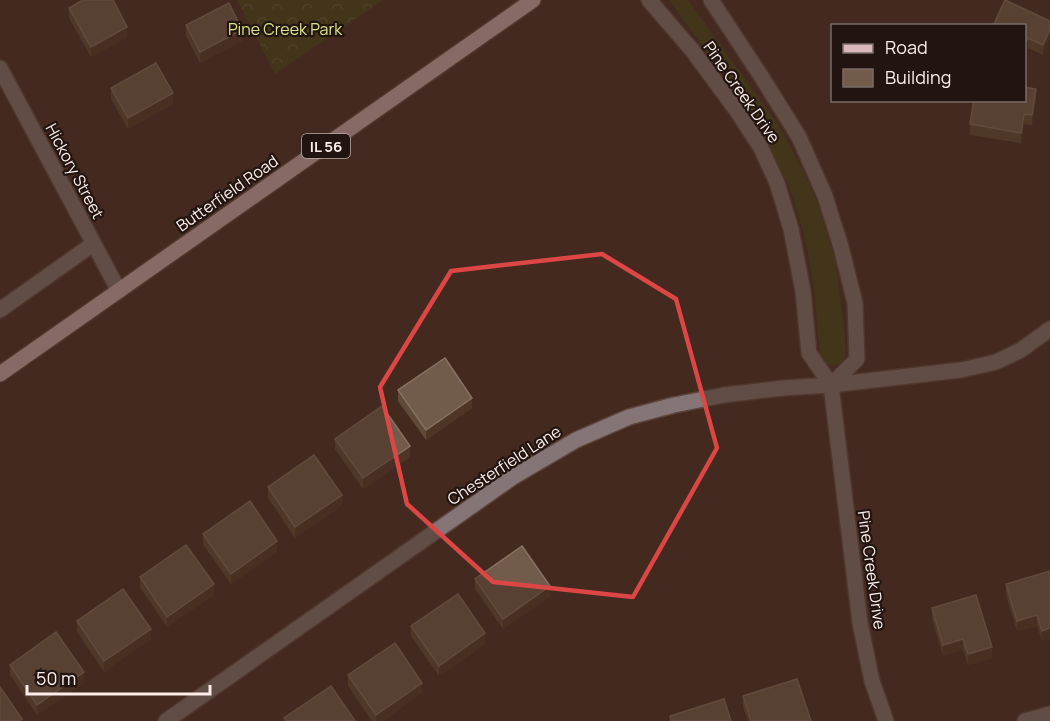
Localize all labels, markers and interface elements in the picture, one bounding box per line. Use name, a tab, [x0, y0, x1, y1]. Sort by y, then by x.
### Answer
park label: Pine Creek Park	[228, 18, 343, 40]
legend	[831, 24, 1026, 102]
text: Road	[885, 35, 928, 59]
street label: Pine Creek Drive	[699, 37, 785, 147]
text: Building	[885, 65, 951, 89]
street label: Hickory Street	[41, 119, 109, 223]
road number: IL 56	[302, 134, 350, 158]
street label: Butterfield Road	[172, 150, 282, 236]
street label: Chesterfield Lane	[443, 420, 565, 510]
street label: Pine Creek Drive	[853, 509, 891, 631]
scale bar	[27, 658, 210, 696]
text: 50 m	[36, 666, 76, 690]

